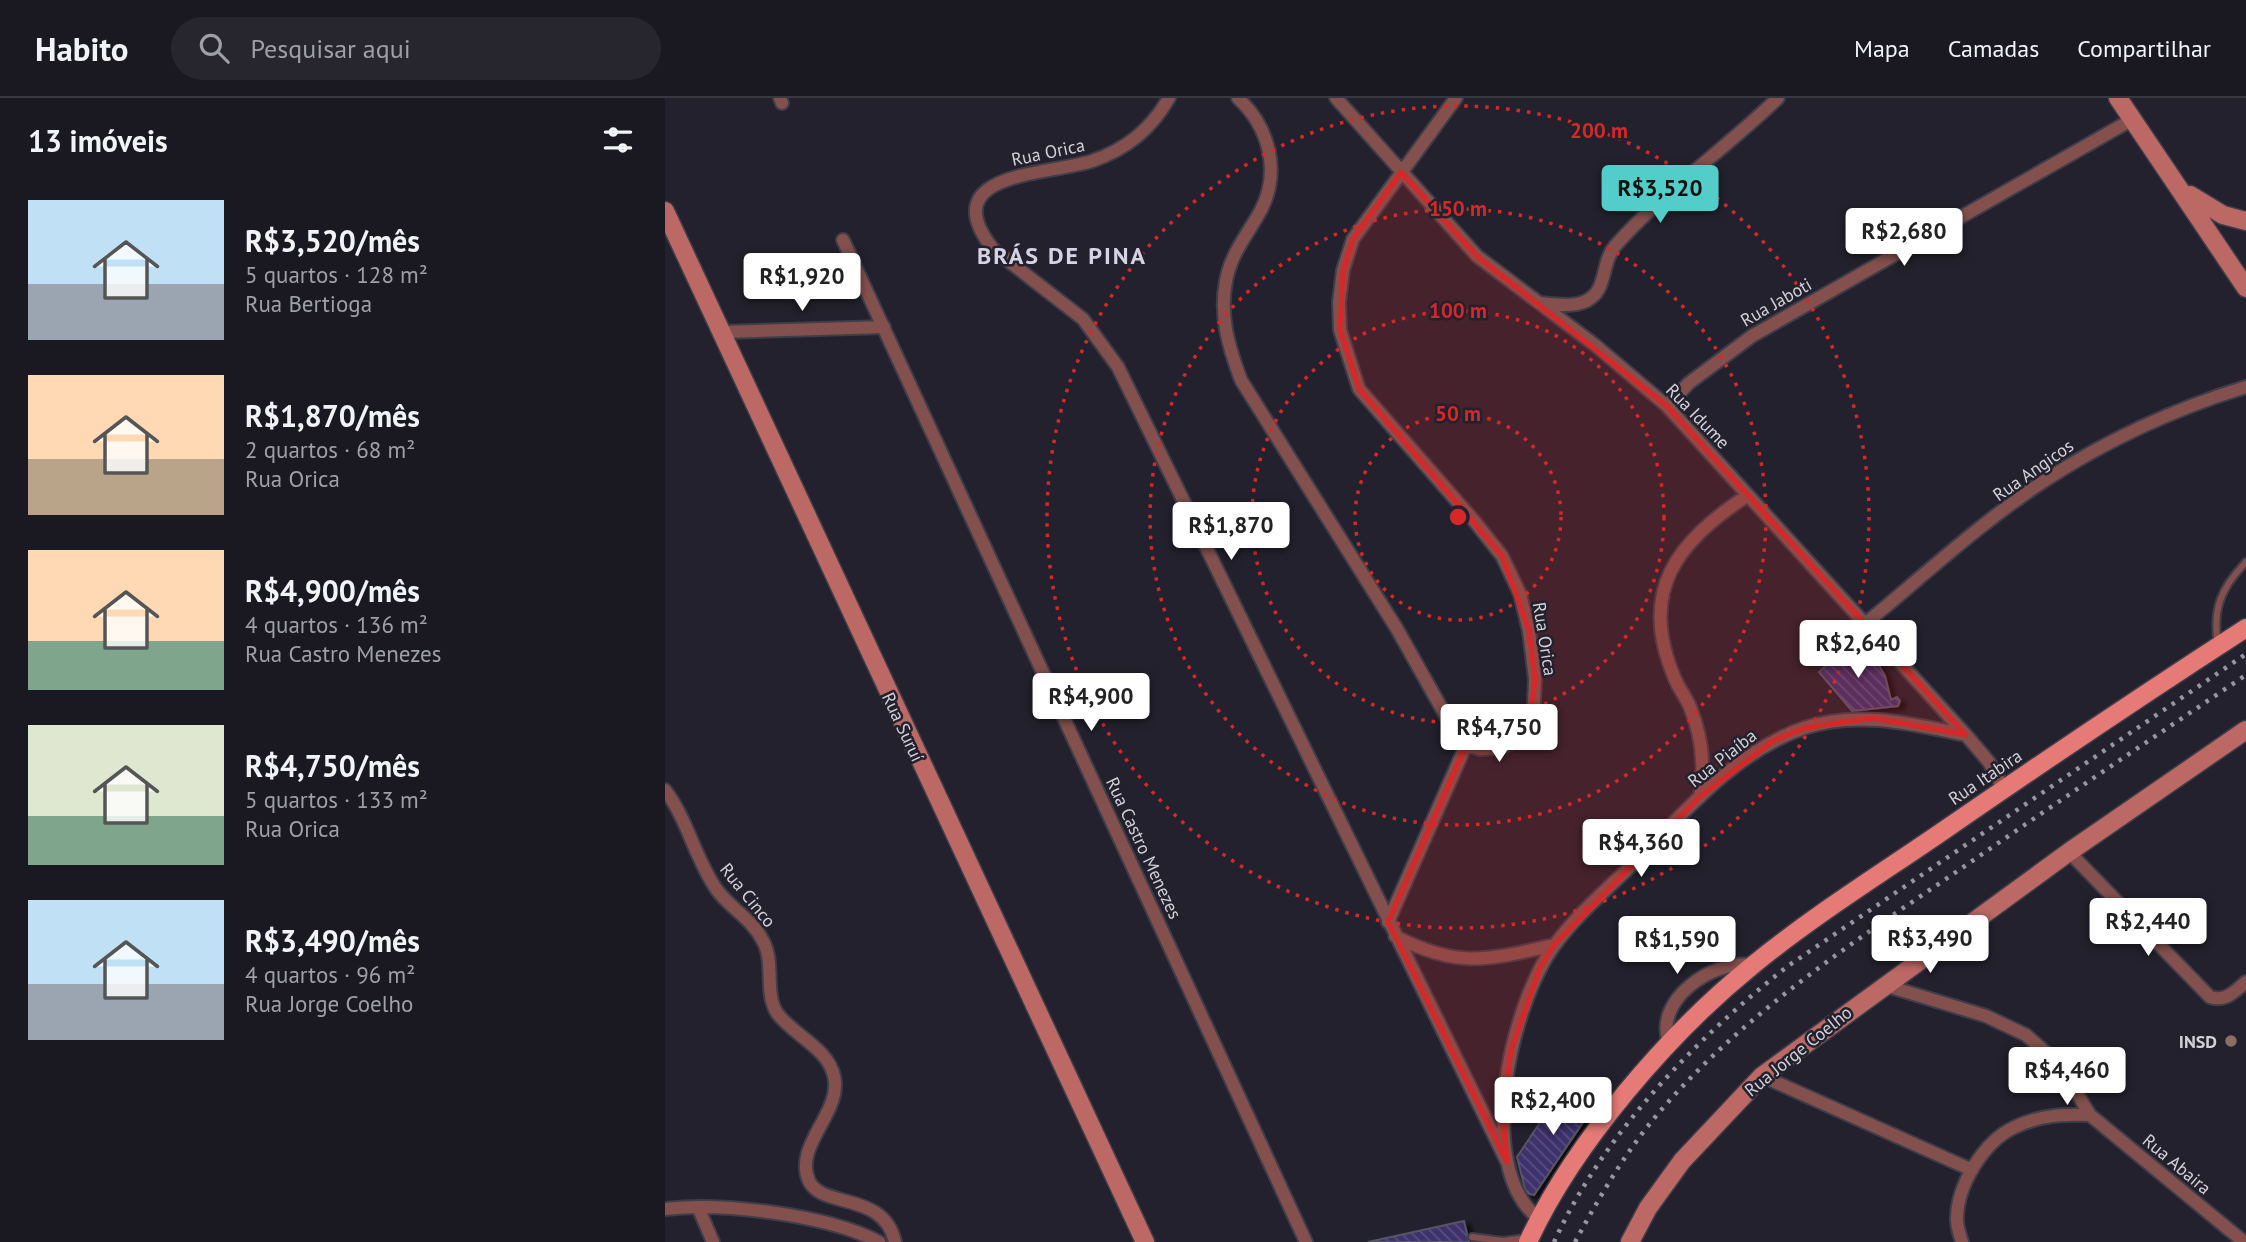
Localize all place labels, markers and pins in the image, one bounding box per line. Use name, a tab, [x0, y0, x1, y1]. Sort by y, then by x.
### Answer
pin: R$3,520	[1595, 166, 1725, 225]
pin: R$2,680	[1839, 208, 1969, 268]
pin: R$1,920	[737, 254, 867, 313]
pin: R$1,870	[1166, 503, 1296, 562]
centre of rings	[1446, 505, 1470, 529]
pin: R$2,640	[1793, 620, 1923, 680]
pin: R$4,900	[1026, 674, 1156, 733]
pin: R$4,750	[1434, 704, 1564, 764]
pin: R$4,360	[1576, 820, 1706, 879]
pin: R$2,440	[2083, 898, 2213, 958]
pin: R$1,590	[1612, 916, 1742, 976]
pin: R$3,490	[1865, 916, 1995, 975]
place label: INSD	[2179, 1030, 2217, 1053]
marker: INSD	[2223, 1033, 2239, 1049]
pin: R$4,460	[2002, 1048, 2132, 1107]
pin: R$2,400	[1488, 1077, 1618, 1137]

